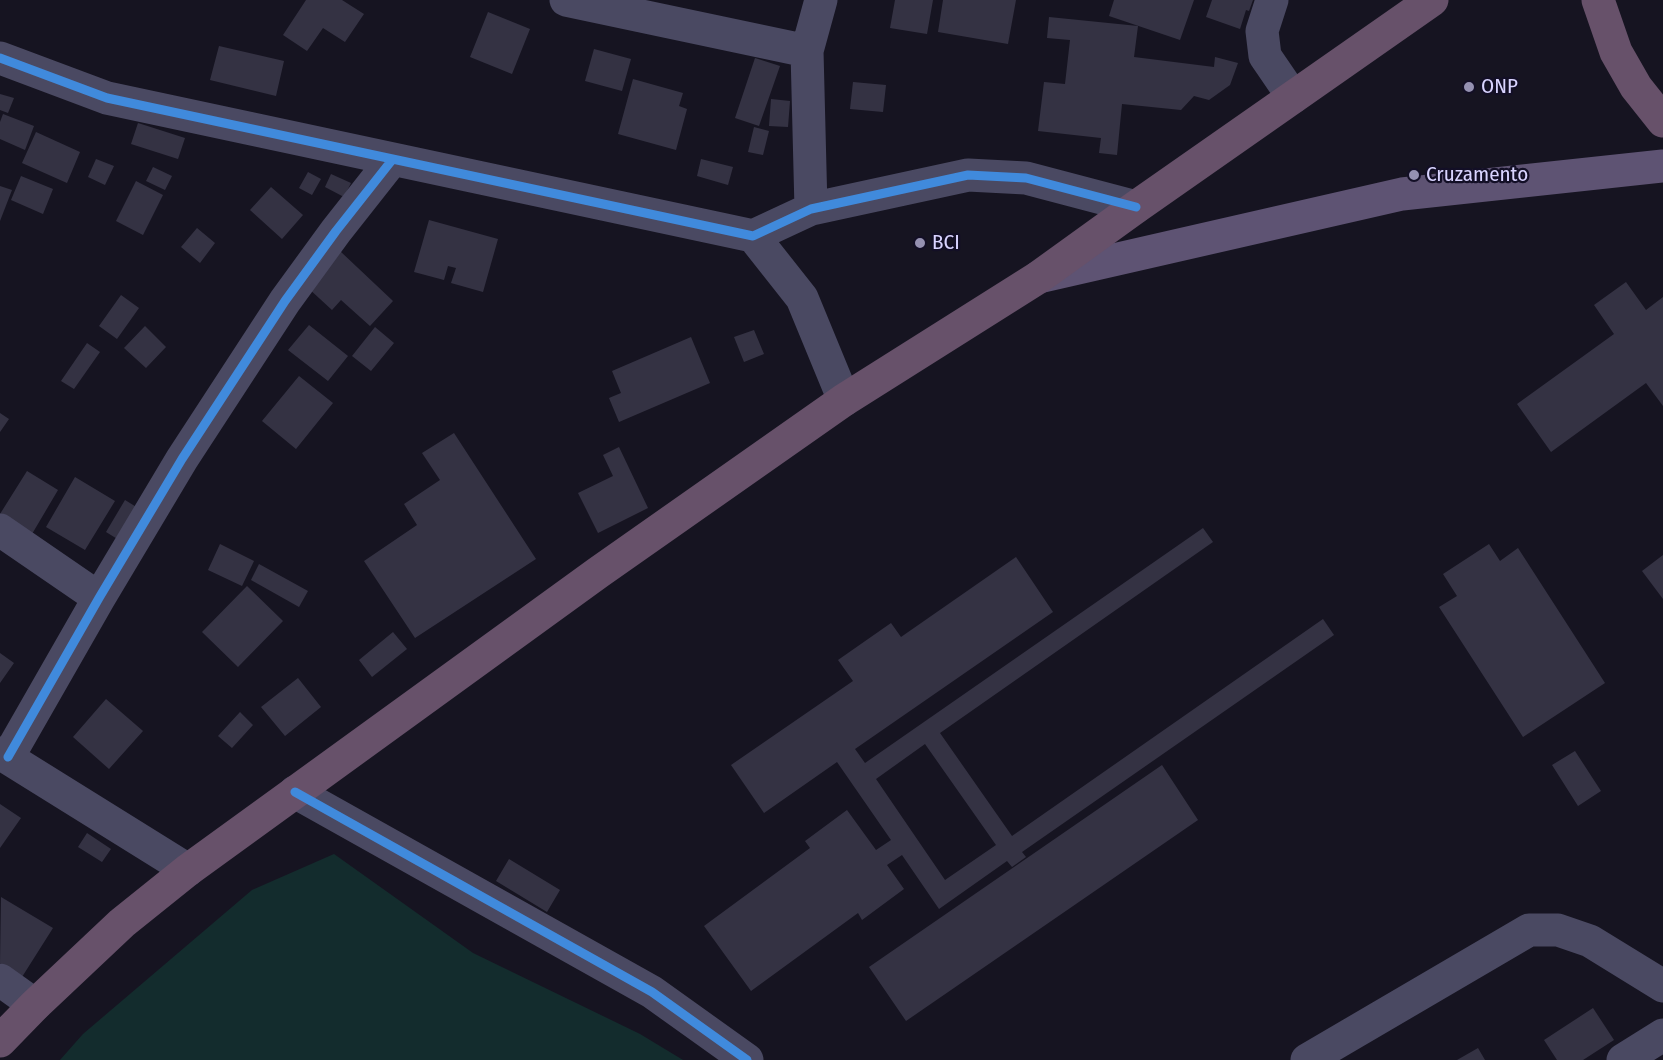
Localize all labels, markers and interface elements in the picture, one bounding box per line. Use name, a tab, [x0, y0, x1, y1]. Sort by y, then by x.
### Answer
place label: ONP	[1481, 74, 1518, 100]
marker: ONP	[1462, 80, 1476, 94]
place label: Cruzamento	[1426, 162, 1528, 188]
marker: Cruzamento	[1407, 168, 1421, 182]
place label: BCI	[932, 230, 960, 256]
marker: BCI	[913, 236, 927, 250]

